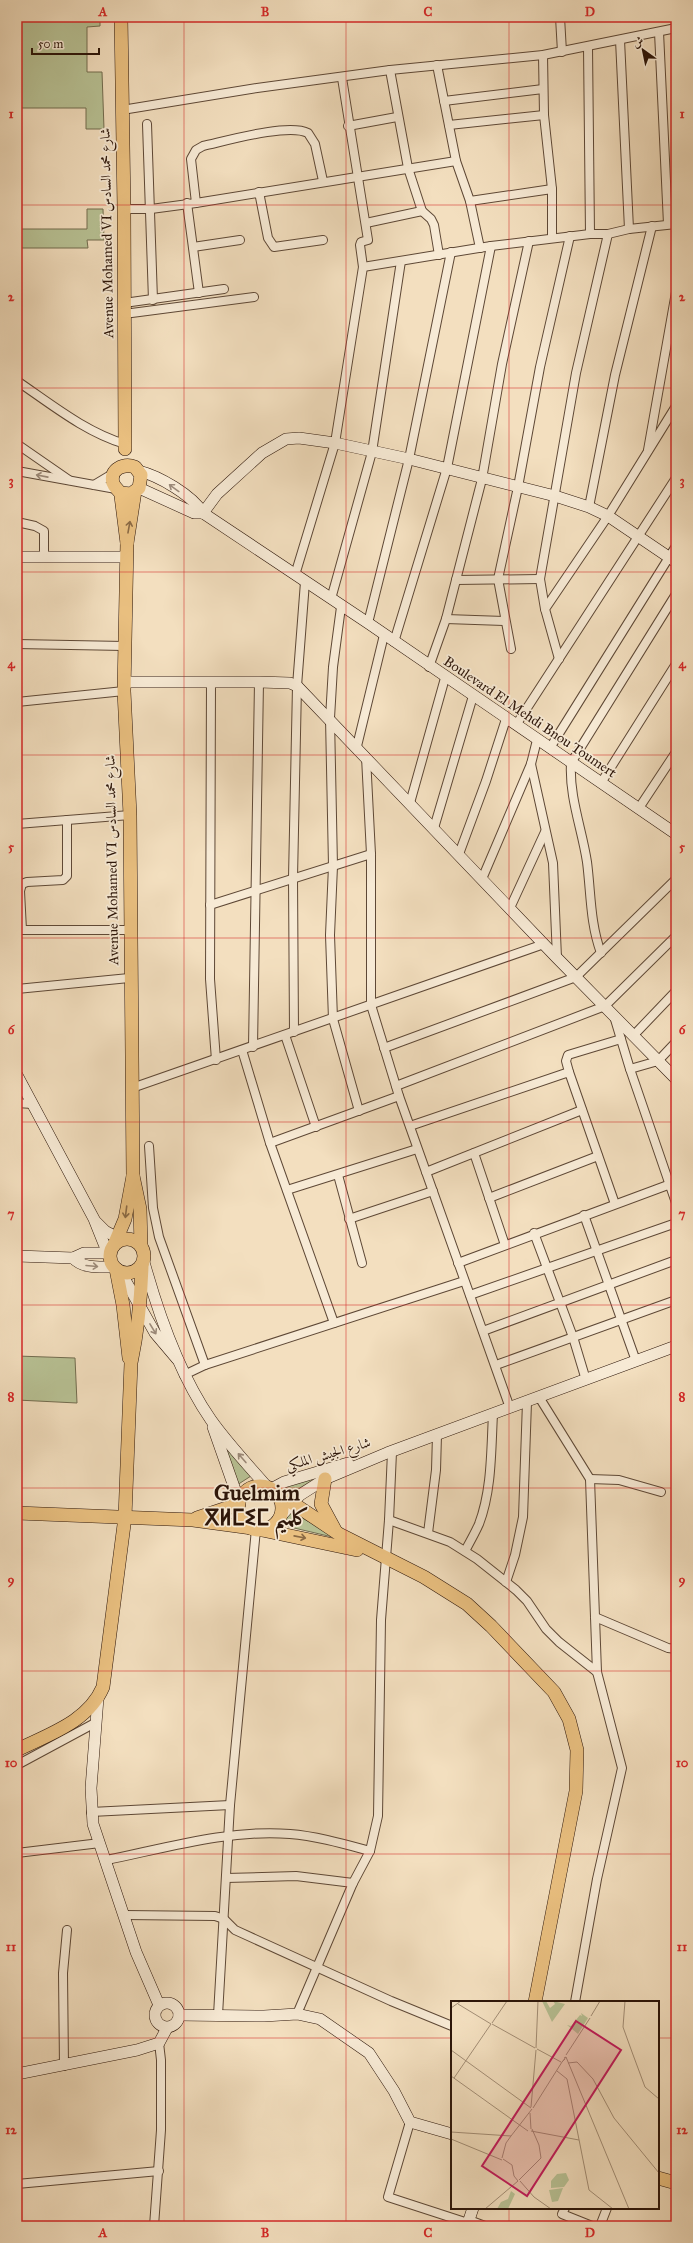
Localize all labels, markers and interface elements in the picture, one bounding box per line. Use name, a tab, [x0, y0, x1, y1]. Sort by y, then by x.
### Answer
text: A	[98, 4, 108, 20]
text: B	[261, 4, 270, 20]
text: C	[424, 4, 433, 20]
text: D	[585, 4, 595, 20]
scale bar	[32, 30, 99, 56]
north arrow	[623, 30, 663, 70]
text: ش	[630, 34, 646, 50]
text: 50 m	[38, 37, 63, 51]
text: 1	[8, 106, 14, 122]
text: 1	[679, 106, 685, 122]
street label: Avenue Mohamed VI شارع محمد السادس	[97, 128, 120, 339]
text: 2	[8, 289, 15, 305]
text: 2	[679, 289, 686, 305]
one-way arrow	[36, 471, 49, 479]
text: 3	[8, 473, 14, 489]
text: 3	[679, 473, 685, 489]
one-way arrow	[168, 484, 179, 492]
one-way arrow	[126, 521, 134, 534]
street label: Boulevard El Mehdi Bnou Toumert	[440, 653, 620, 781]
text: 4	[7, 656, 15, 672]
text: 4	[678, 656, 686, 672]
street label: Avenue Mohamed VI شارع محمد السادس	[102, 755, 125, 966]
text: 5	[8, 839, 15, 855]
text: 5	[679, 839, 686, 855]
text: 6	[8, 1022, 16, 1038]
text: 6	[679, 1022, 687, 1038]
one-way arrow	[122, 1205, 130, 1218]
text: 7	[8, 1206, 15, 1222]
text: 7	[679, 1206, 686, 1222]
one-way arrow	[85, 1263, 98, 1270]
one-way arrow	[150, 1323, 158, 1335]
text: 8	[8, 1389, 15, 1405]
text: 8	[679, 1389, 686, 1405]
street label: شارع الجيش الملكي	[284, 1434, 374, 1479]
one-way arrow	[238, 1453, 247, 1464]
district label: Guelmim ⴳⵍⵎⵉⵎ كلميم	[205, 1479, 310, 1540]
one-way arrow	[293, 1534, 306, 1542]
text: 9	[8, 1572, 15, 1588]
text: 9	[679, 1572, 686, 1588]
text: 10	[5, 1755, 18, 1771]
text: 10	[676, 1755, 689, 1771]
text: 11	[6, 1939, 16, 1955]
text: 11	[677, 1939, 687, 1955]
inset map	[451, 2001, 659, 2209]
text: 12	[5, 2122, 17, 2138]
text: 12	[676, 2122, 688, 2138]
text: A	[98, 2225, 108, 2241]
text: B	[261, 2225, 270, 2241]
text: C	[424, 2225, 433, 2241]
text: D	[585, 2225, 595, 2241]

